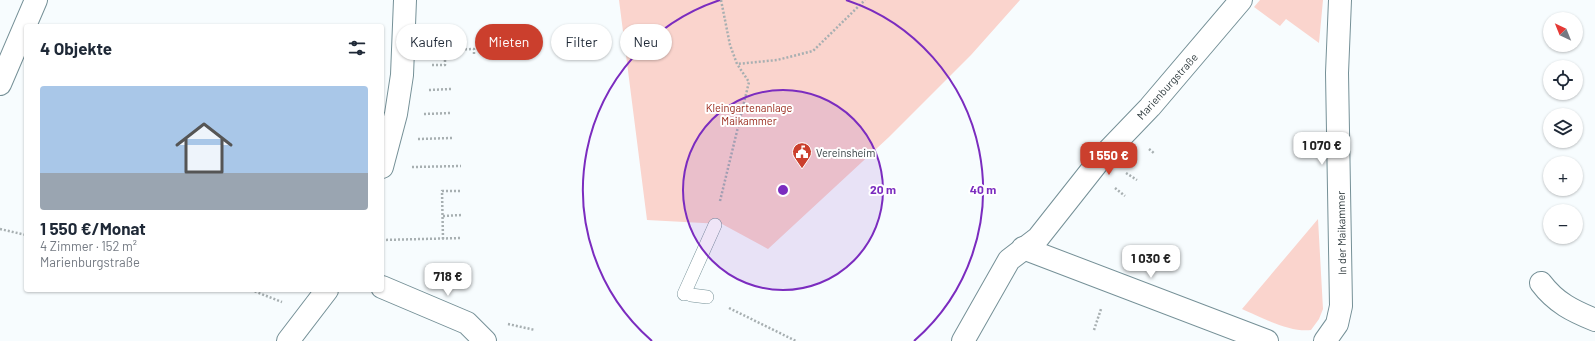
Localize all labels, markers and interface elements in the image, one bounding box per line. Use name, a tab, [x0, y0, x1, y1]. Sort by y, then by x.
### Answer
north arrow	[1543, 12, 1583, 52]
map controls	[1543, 12, 1583, 244]
chip: Kaufen	[396, 24, 467, 60]
chip: Mieten	[475, 24, 543, 60]
chip: Filter	[551, 24, 612, 60]
chip: Neu	[620, 24, 672, 60]
icon: filters	[346, 37, 368, 59]
text: 4 Objekte	[40, 38, 112, 58]
street label: Marienburgstraße	[1134, 50, 1200, 122]
button: locate	[1543, 60, 1583, 100]
park label: Kleingartenanlage Maikammer	[706, 101, 792, 127]
button: layers	[1543, 108, 1583, 148]
icon: home	[168, 112, 240, 184]
pin: 1 070 €	[1285, 132, 1359, 166]
text: 1 070 €	[1302, 137, 1342, 153]
public building icon: Vereinsheim	[791, 141, 813, 169]
pin: 1 550 €	[1072, 142, 1146, 176]
place label: Vereinsheim	[816, 146, 875, 159]
text: 1 550 €	[1089, 147, 1129, 163]
button: +	[1543, 156, 1583, 196]
text: 20 m	[870, 182, 896, 196]
text: 40 m	[970, 182, 996, 196]
centre of rings	[776, 183, 790, 197]
street label: In der Maikammer	[1334, 191, 1348, 275]
button: −	[1543, 204, 1583, 244]
text: 1 550 €/Monat	[40, 218, 146, 238]
text: 4 Zimmer · 152 m²	[40, 238, 137, 254]
pin: 1 030 €	[1114, 245, 1188, 279]
text: 1 030 €	[1131, 250, 1171, 266]
text: Marienburgstraße	[40, 254, 140, 270]
pin: 718 €	[420, 263, 476, 297]
text: 718 €	[433, 268, 463, 284]

